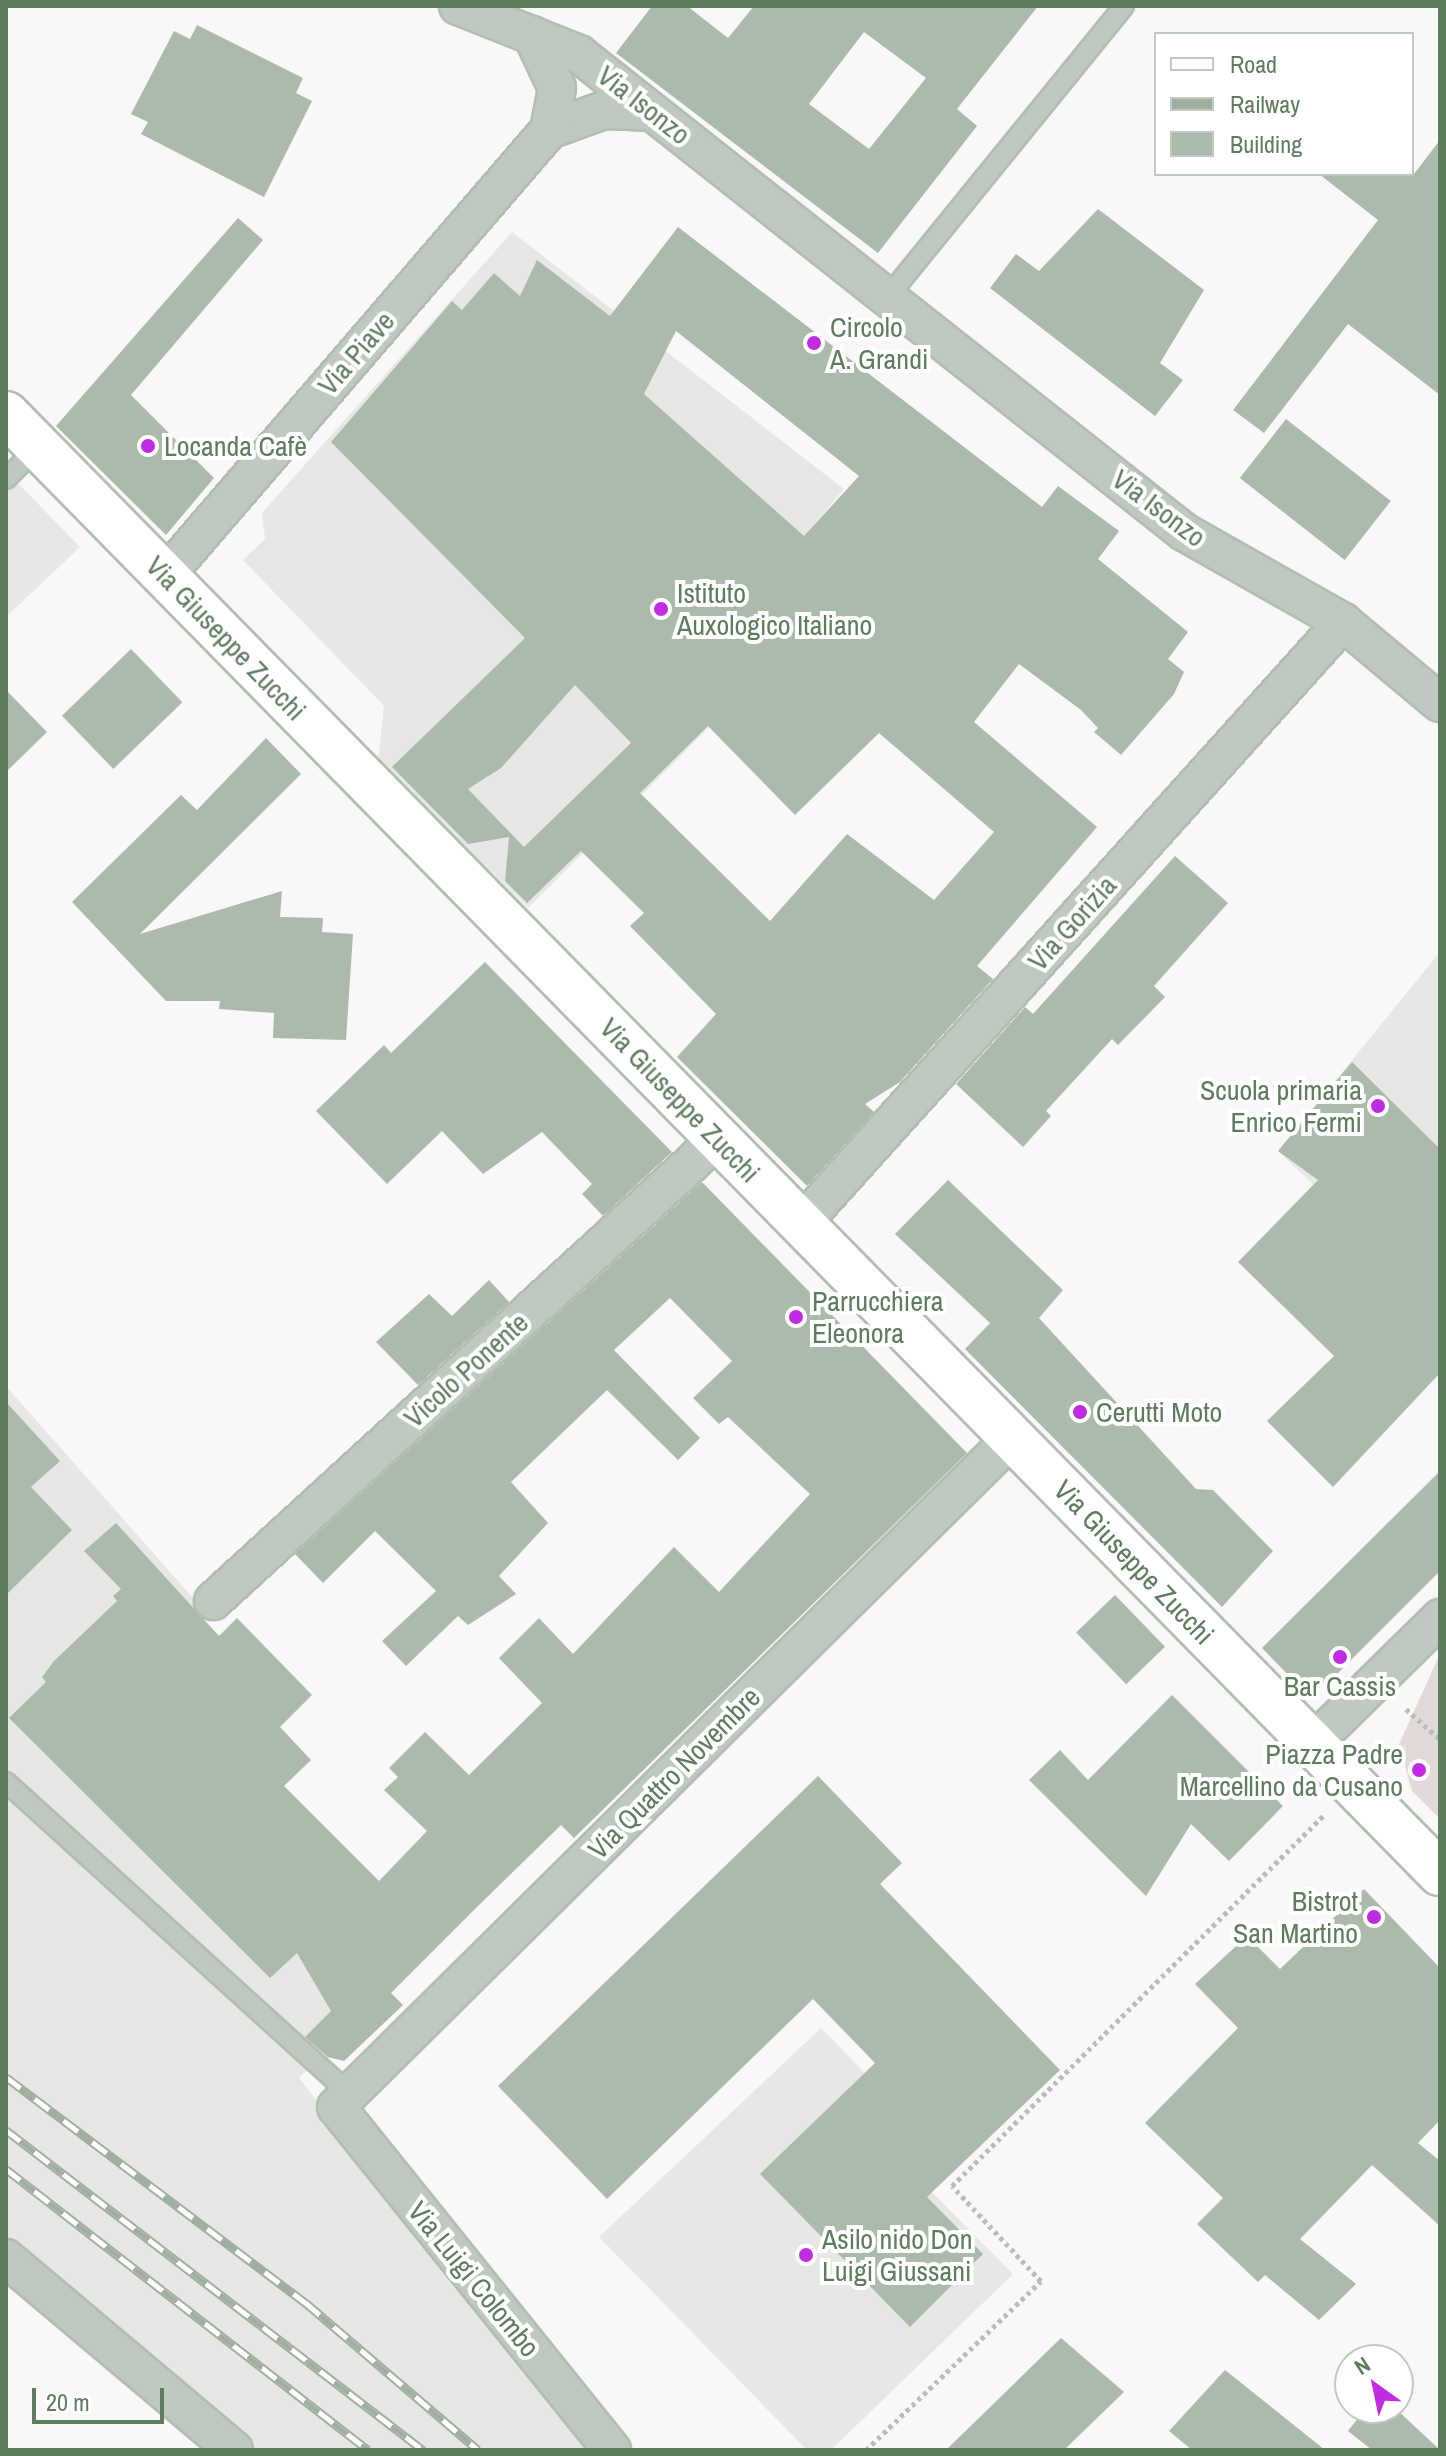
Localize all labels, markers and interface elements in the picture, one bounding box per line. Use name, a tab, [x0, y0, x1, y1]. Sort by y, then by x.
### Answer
legend	[1154, 32, 1414, 176]
text: Road	[1230, 48, 1277, 80]
street label: Via Isonzo	[591, 58, 697, 152]
text: Railway	[1230, 88, 1300, 120]
text: Building	[1230, 128, 1302, 160]
street label: Via Piave	[311, 305, 401, 401]
place label: Circolo A. Grandi	[830, 310, 928, 376]
marker: Circolo A. Grandi	[805, 334, 823, 352]
place label: Locanda Cafè	[164, 429, 307, 463]
marker: Locanda Cafè	[139, 437, 157, 455]
street label: Via Isonzo	[1106, 462, 1212, 554]
street label: Via Giuseppe Zucchi	[139, 549, 313, 727]
place label: Istituto Auxologico Italiano	[677, 576, 872, 642]
marker: Istituto Auxologico Italiano	[652, 600, 670, 618]
street label: Via Gorizia	[1021, 869, 1123, 977]
street label: Via Giuseppe Zucchi	[593, 1011, 767, 1189]
place label: Scuola primaria Enrico Fermi	[1200, 1073, 1362, 1139]
marker: Scuola primaria Enrico Fermi	[1369, 1097, 1387, 1115]
place label: Parrucchiera Eleonora	[812, 1284, 943, 1350]
street label: Vicolo Ponente	[397, 1306, 535, 1434]
marker: Parrucchiera Eleonora	[787, 1308, 805, 1326]
place label: Cerutti Moto	[1096, 1395, 1222, 1429]
marker: Cerutti Moto	[1071, 1403, 1089, 1421]
street label: Via Giuseppe Zucchi	[1047, 1473, 1221, 1651]
marker: Bar Cassis	[1331, 1648, 1349, 1666]
place label: Bar Cassis	[1284, 1669, 1396, 1703]
street label: Via Quattro Novembre	[581, 1680, 767, 1866]
place label: Piazza Padre Marcellino da Cusano	[1180, 1737, 1403, 1803]
marker: Piazza Padre Marcellino da Cusano	[1410, 1761, 1428, 1779]
place label: Bistrot San Martino	[1233, 1884, 1358, 1950]
marker: Bistrot San Martino	[1365, 1908, 1383, 1926]
street label: Via Luigi Colombo	[401, 2195, 547, 2363]
place label: Asilo nido Don Luigi Giussani	[822, 2222, 973, 2288]
marker: Asilo nido Don Luigi Giussani	[797, 2246, 815, 2264]
north arrow	[1334, 2344, 1414, 2424]
text: N	[1348, 2349, 1376, 2382]
scale bar	[36, 2372, 168, 2422]
text: 20 m	[46, 2386, 90, 2418]

